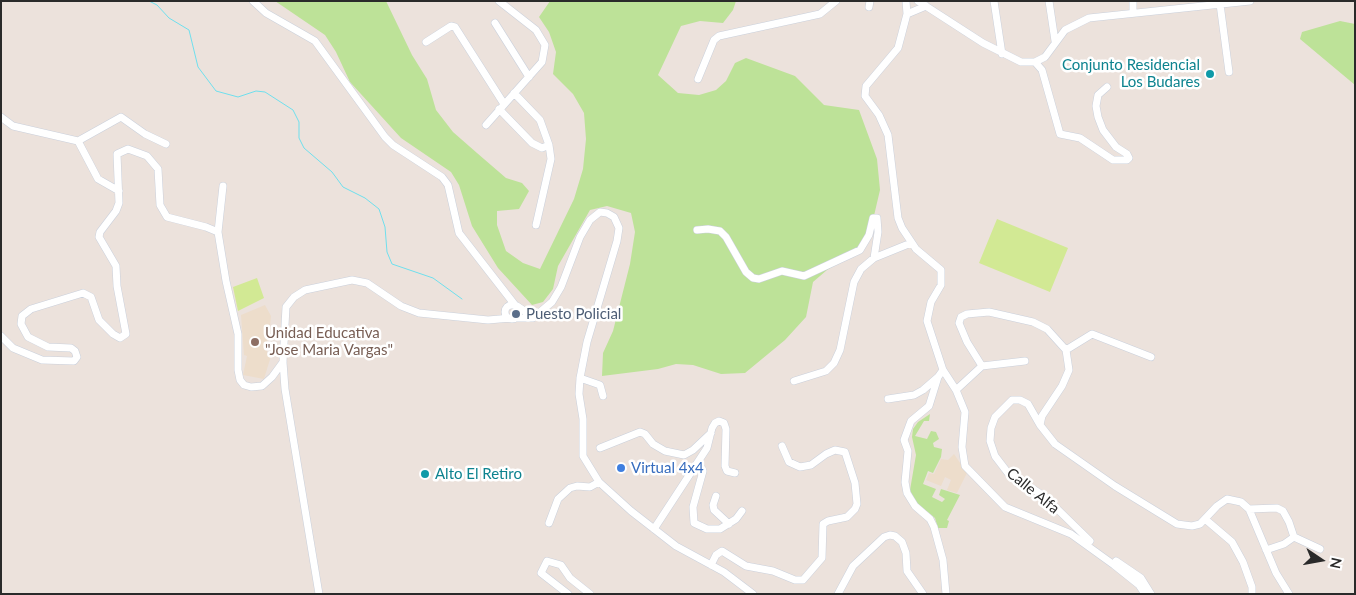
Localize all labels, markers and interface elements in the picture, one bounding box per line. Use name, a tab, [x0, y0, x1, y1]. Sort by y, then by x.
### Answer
place label: Conjunto Residencial Los Budares	[1062, 56, 1200, 91]
marker: Conjunto Residencial Los Budares	[1204, 68, 1216, 80]
place label: Puesto Policial	[526, 305, 621, 323]
marker: Puesto Policial	[510, 308, 522, 320]
place label: Unidad Educativa "Jose Maria Vargas"	[265, 324, 393, 359]
marker: Unidad Educativa "Jose Maria Vargas"	[249, 336, 261, 348]
place label: Virtual 4x4	[631, 459, 704, 477]
marker: Virtual 4x4	[615, 462, 627, 474]
street label: Calle Alfa	[1003, 464, 1063, 518]
place label: Alto El Retiro	[435, 465, 522, 483]
marker: Alto El Retiro	[419, 468, 431, 480]
north arrow	[1296, 535, 1346, 585]
text: N	[1327, 556, 1346, 570]

